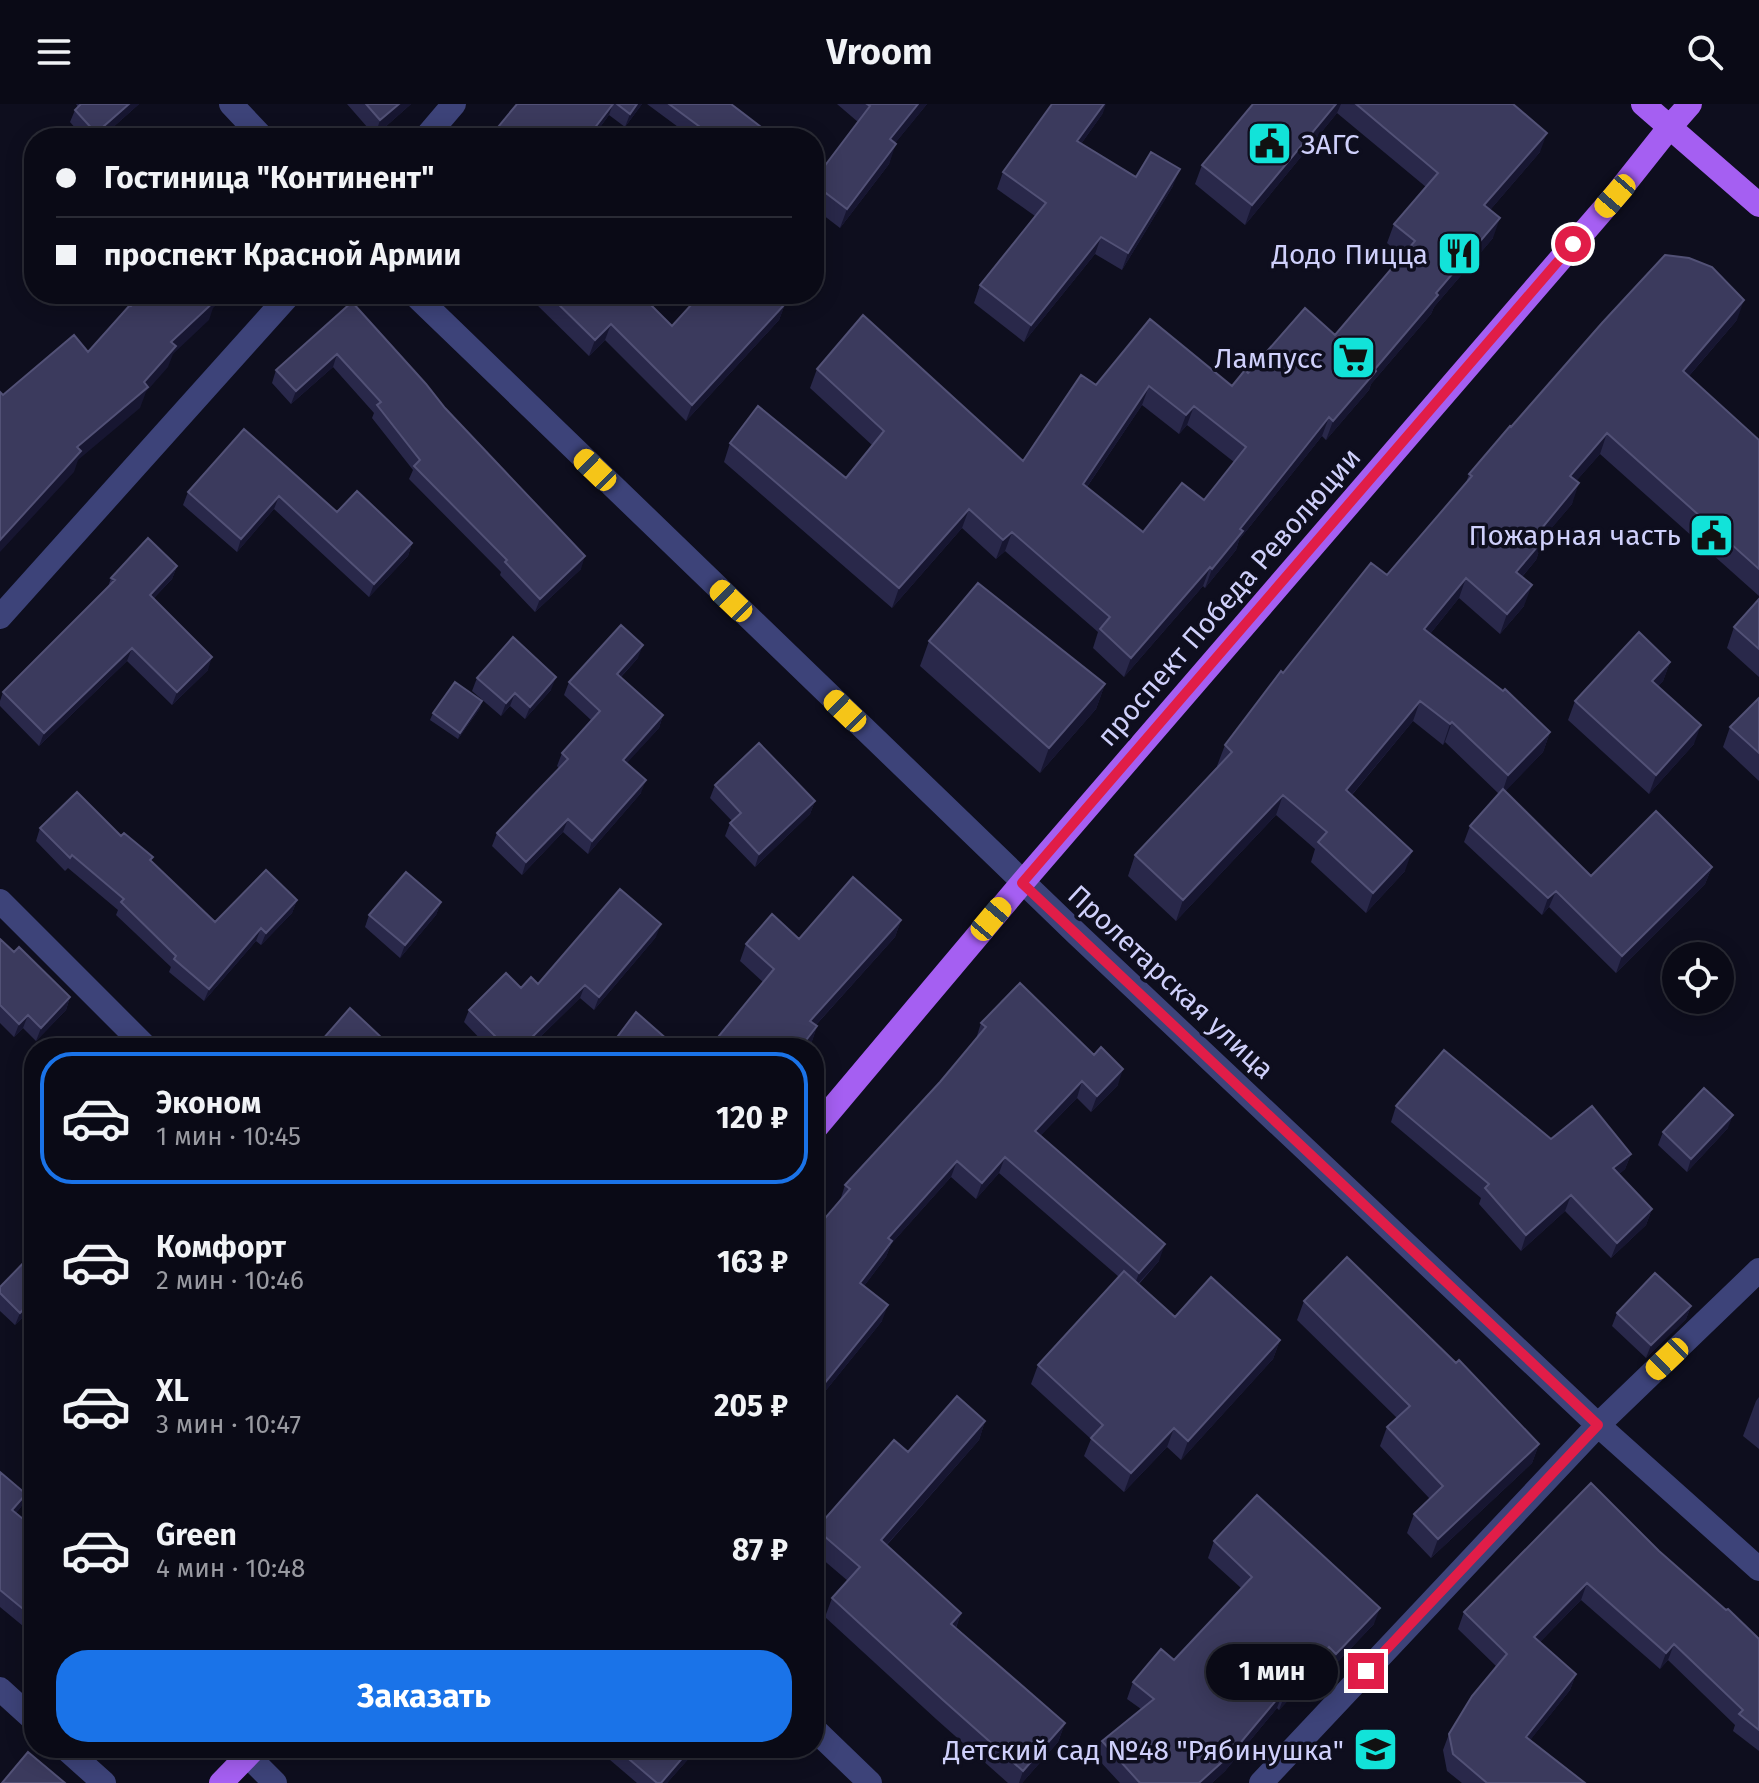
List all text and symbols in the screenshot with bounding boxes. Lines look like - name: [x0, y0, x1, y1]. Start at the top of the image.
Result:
- icon: menu: [32, 30, 76, 74]
- text: Vroom: [827, 30, 932, 74]
- icon: search: [1683, 30, 1727, 74]
- public building icon: ЗАГС: [1246, 120, 1294, 168]
- place label: ЗАГС: [1301, 128, 1360, 161]
- text: Гостиница "Континент": [104, 160, 434, 196]
- car: [1590, 170, 1640, 222]
- route start: [1555, 226, 1591, 262]
- restaurant icon: Додо Пицца: [1435, 230, 1483, 278]
- text: проспект Красной Армии: [104, 237, 461, 273]
- place label: Додо Пицца: [1271, 238, 1428, 271]
- supermarket icon: Лампусс: [1330, 334, 1378, 382]
- place label: Лампусс: [1214, 342, 1323, 375]
- street label: проспект Победа Революции: [1090, 441, 1368, 753]
- car: [569, 445, 621, 495]
- public building icon: Пожарная часть: [1688, 511, 1736, 559]
- place label: Пожарная часть: [1469, 519, 1681, 552]
- car: [705, 576, 757, 626]
- car: [819, 686, 871, 736]
- street label: Пролетарская улица: [1061, 878, 1281, 1086]
- car: [966, 893, 1016, 945]
- map controls: [1662, 942, 1734, 1014]
- button: locate: [1662, 942, 1734, 1014]
- icon: car: [60, 1082, 132, 1154]
- text: Эконом: [156, 1085, 261, 1121]
- text: 120 ₽: [716, 1100, 788, 1136]
- text: 1 мин · 10:45: [156, 1121, 301, 1152]
- icon: car: [60, 1226, 132, 1298]
- text: Комфорт: [156, 1229, 286, 1265]
- text: 163 ₽: [717, 1244, 788, 1280]
- text: 2 мин · 10:46: [156, 1265, 304, 1296]
- car: [1641, 1334, 1693, 1384]
- icon: car: [60, 1370, 132, 1442]
- text: XL: [156, 1373, 189, 1409]
- text: 205 ₽: [714, 1388, 788, 1424]
- text: 3 мин · 10:47: [156, 1409, 301, 1440]
- icon: car: [60, 1514, 132, 1586]
- text: Green: [156, 1517, 237, 1553]
- text: 87 ₽: [732, 1532, 788, 1568]
- text: 4 мин · 10:48: [156, 1553, 305, 1584]
- callout: 1 мин: [1206, 1643, 1338, 1699]
- button: Заказать: [56, 1650, 792, 1742]
- route end: [1348, 1653, 1384, 1689]
- text: 1 мин: [1239, 1656, 1305, 1687]
- school or university icon: Детский сад №48 "Рябинушка": [1351, 1726, 1399, 1774]
- place label: Детский сад №48 "Рябинушка": [942, 1734, 1344, 1767]

